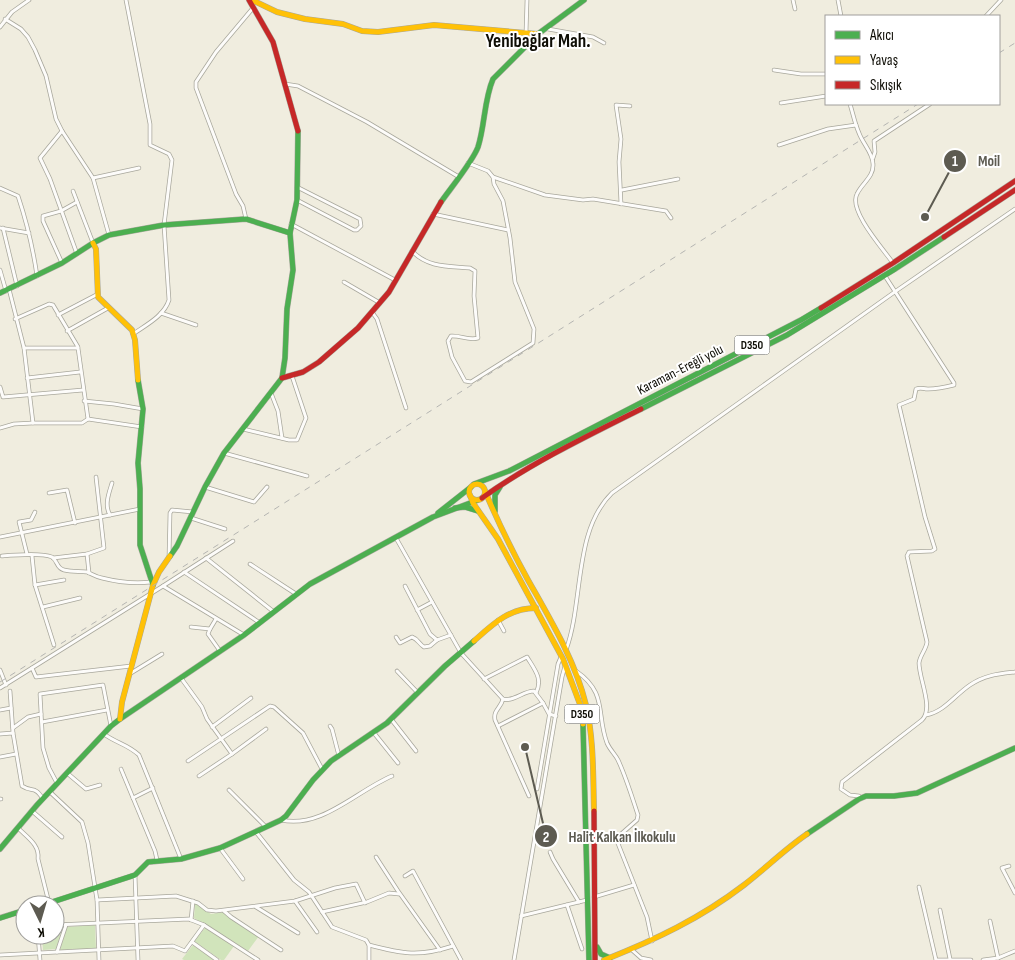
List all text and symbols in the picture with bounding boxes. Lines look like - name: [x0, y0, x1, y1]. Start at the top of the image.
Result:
- legend: [825, 15, 1000, 105]
- text: Akıcı: [869, 26, 894, 45]
- district label: Yenibağlar Mah.: [485, 30, 591, 53]
- text: Yavaş: [870, 51, 898, 70]
- text: Sıkışık: [870, 76, 902, 95]
- callout: Moil: [943, 146, 1010, 176]
- text: 1: [952, 152, 958, 171]
- text: Moil: [978, 152, 1000, 171]
- road number: D350: [734, 336, 770, 354]
- street label: Karaman-Ereğli yolu: [634, 340, 726, 398]
- road number: D350: [564, 704, 600, 724]
- callout: Halit Kalkan İlkokulu: [533, 821, 685, 851]
- text: 2: [543, 828, 549, 847]
- text: Halit Kalkan İlkokulu: [569, 828, 675, 847]
- north arrow: [15, 895, 65, 945]
- text: K: [37, 924, 45, 941]

